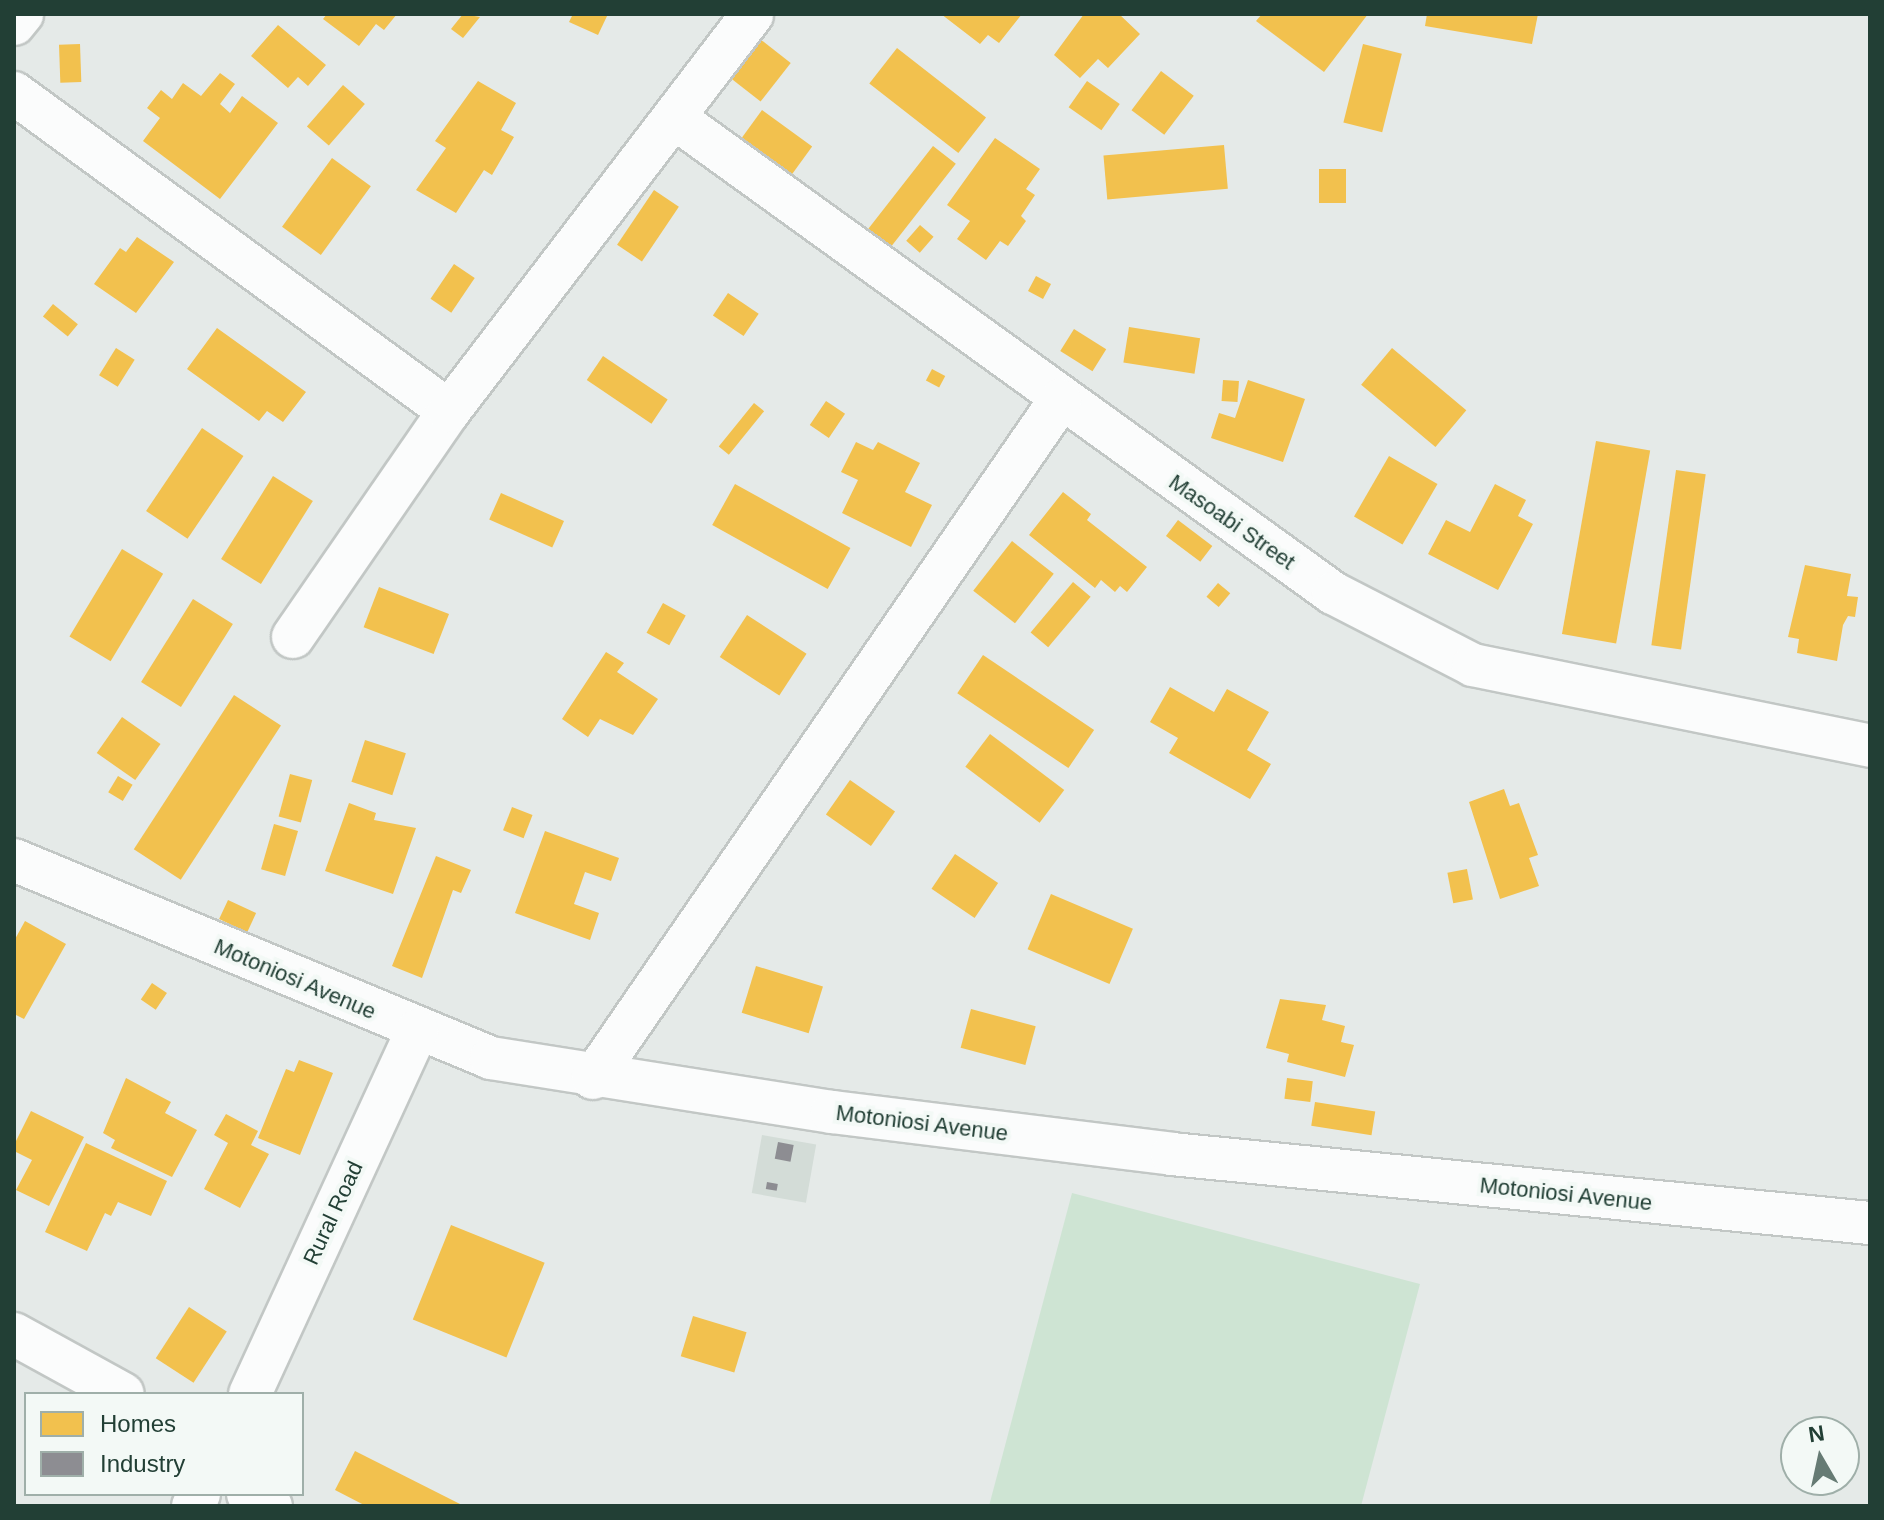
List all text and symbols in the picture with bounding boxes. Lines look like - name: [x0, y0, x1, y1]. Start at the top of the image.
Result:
- street label: Masoabi Street: [1164, 469, 1300, 575]
- street label: Motoniosi Avenue: [210, 933, 380, 1025]
- street label: Motoniosi Avenue: [834, 1099, 1010, 1147]
- street label: Rural Road: [298, 1157, 368, 1269]
- street label: Motoniosi Avenue: [1478, 1172, 1654, 1216]
- legend: [24, 1392, 304, 1496]
- text: Homes: [100, 1410, 176, 1437]
- north arrow: [1780, 1416, 1860, 1496]
- text: N: [1807, 1420, 1826, 1447]
- text: Industry: [100, 1450, 185, 1477]

